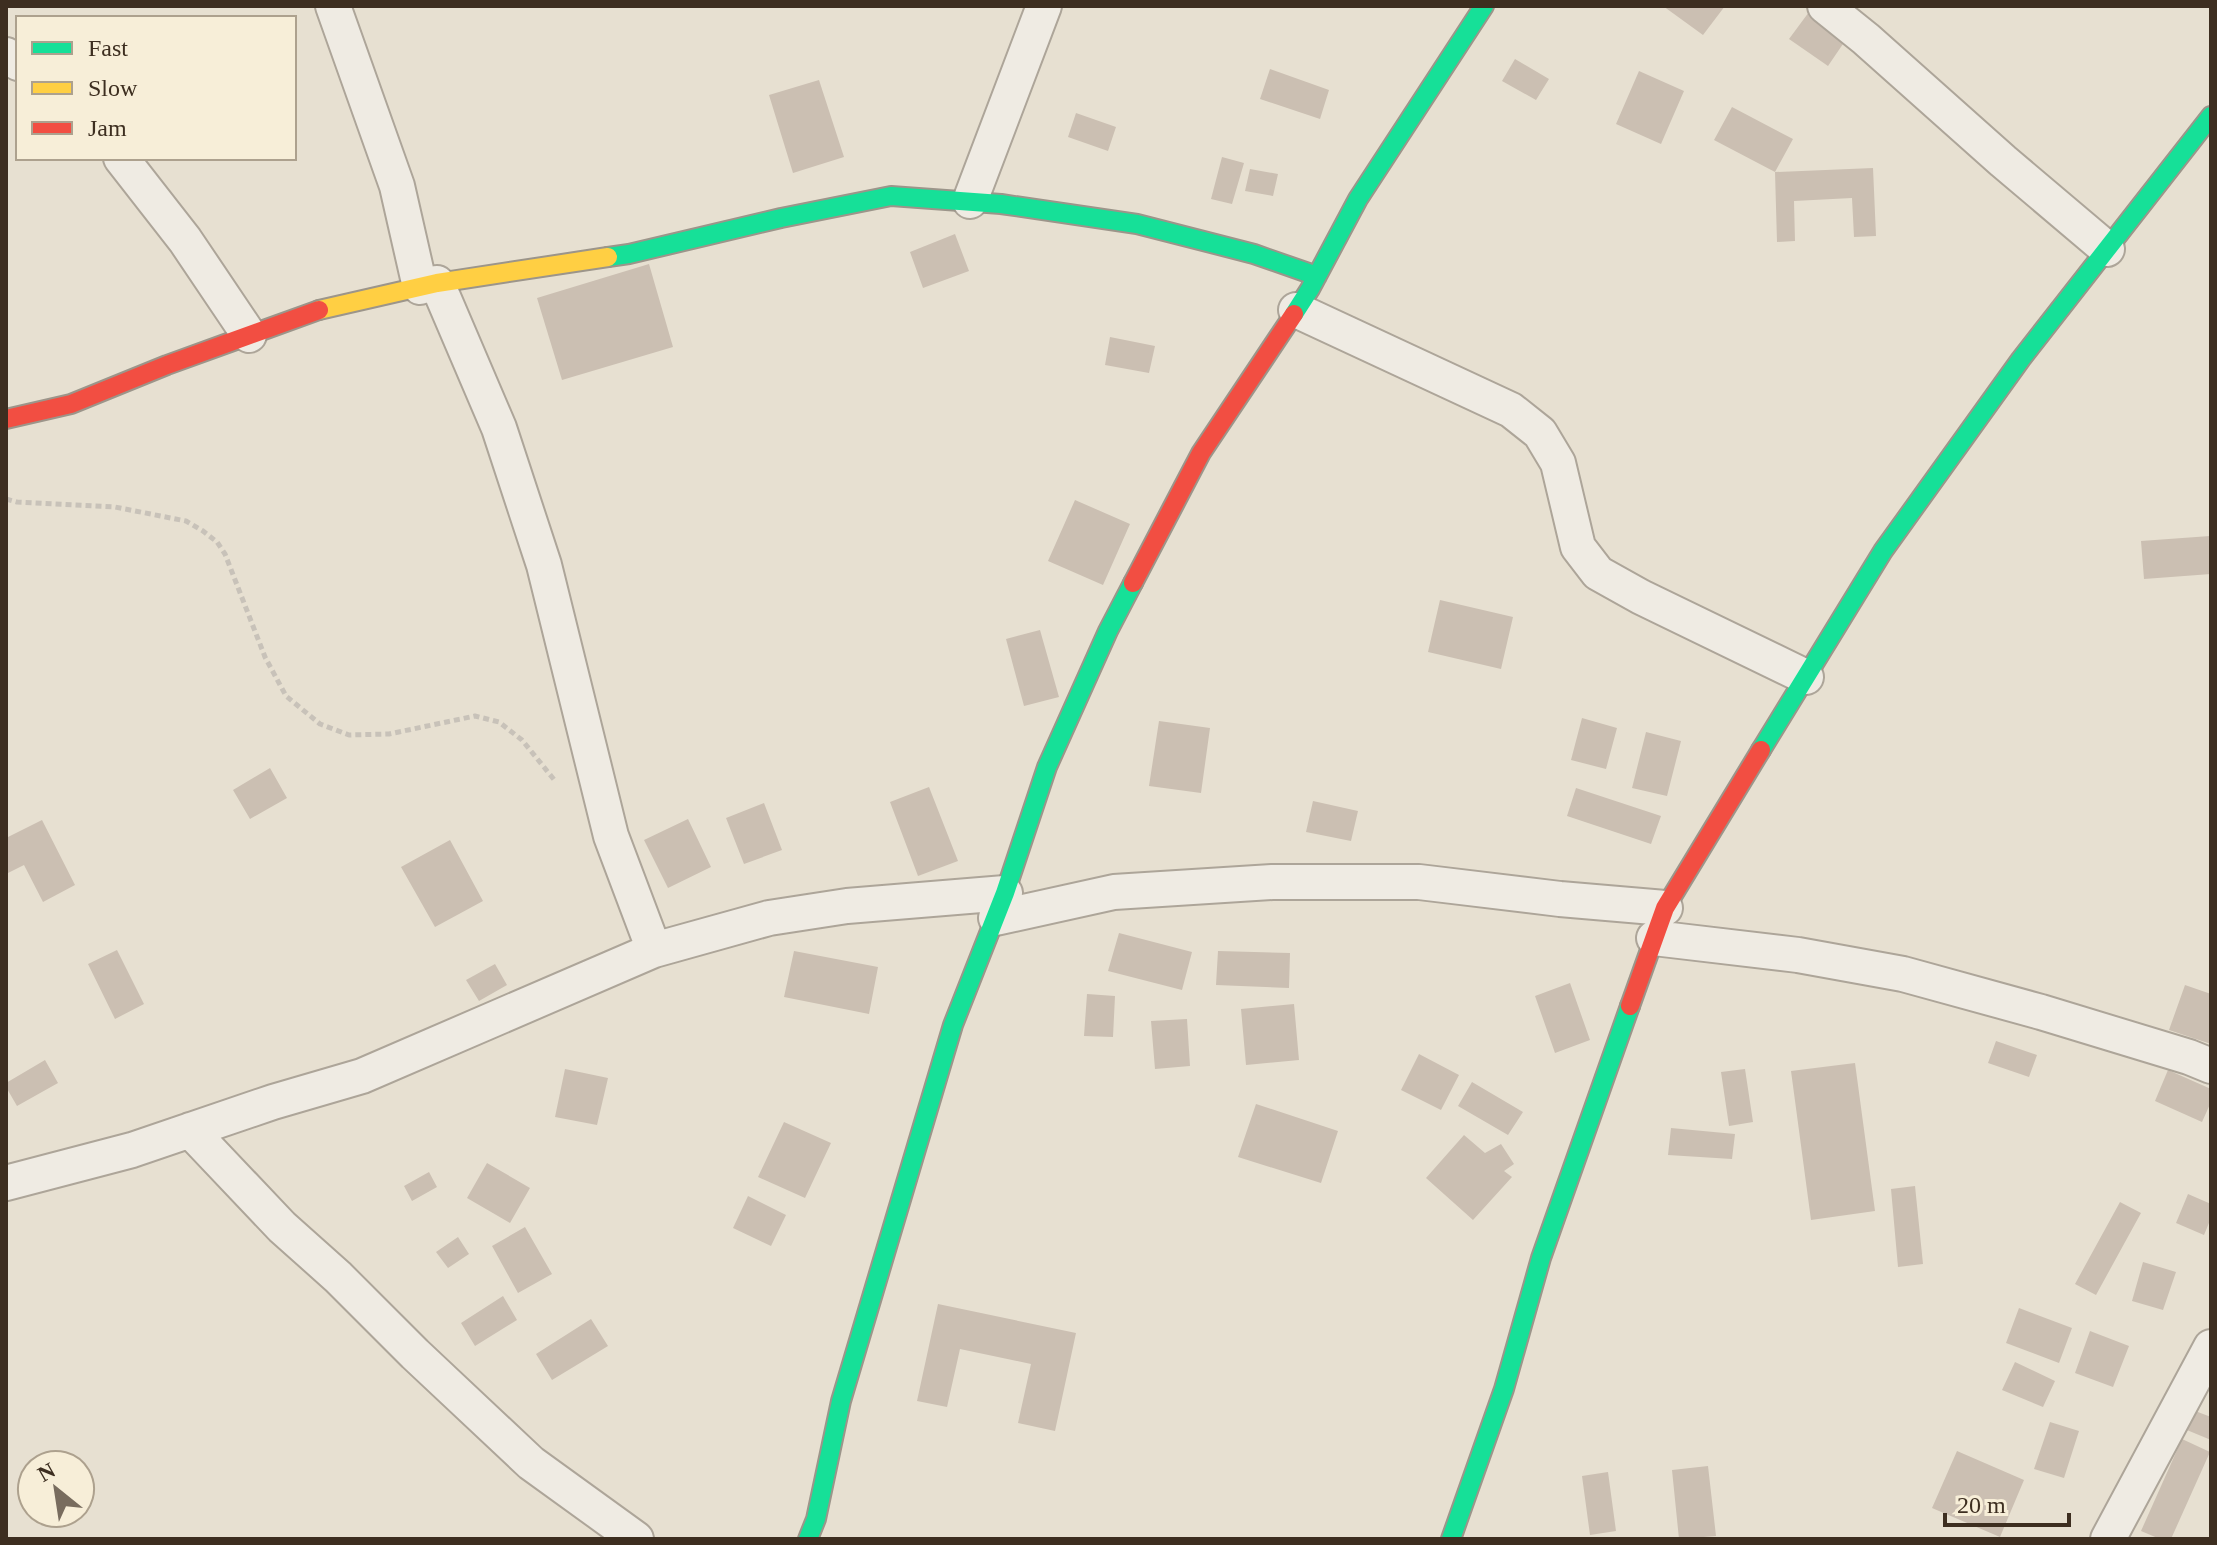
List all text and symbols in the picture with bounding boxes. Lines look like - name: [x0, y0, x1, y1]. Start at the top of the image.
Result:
- legend: [16, 16, 296, 160]
- text: Fast: [88, 35, 128, 61]
- text: Slow: [88, 75, 138, 101]
- text: Jam: [88, 115, 127, 141]
- north arrow: [16, 1449, 96, 1529]
- text: N: [33, 1457, 59, 1487]
- scale bar: [1945, 1477, 2069, 1527]
- text: 20 m: [1957, 1492, 2006, 1518]

